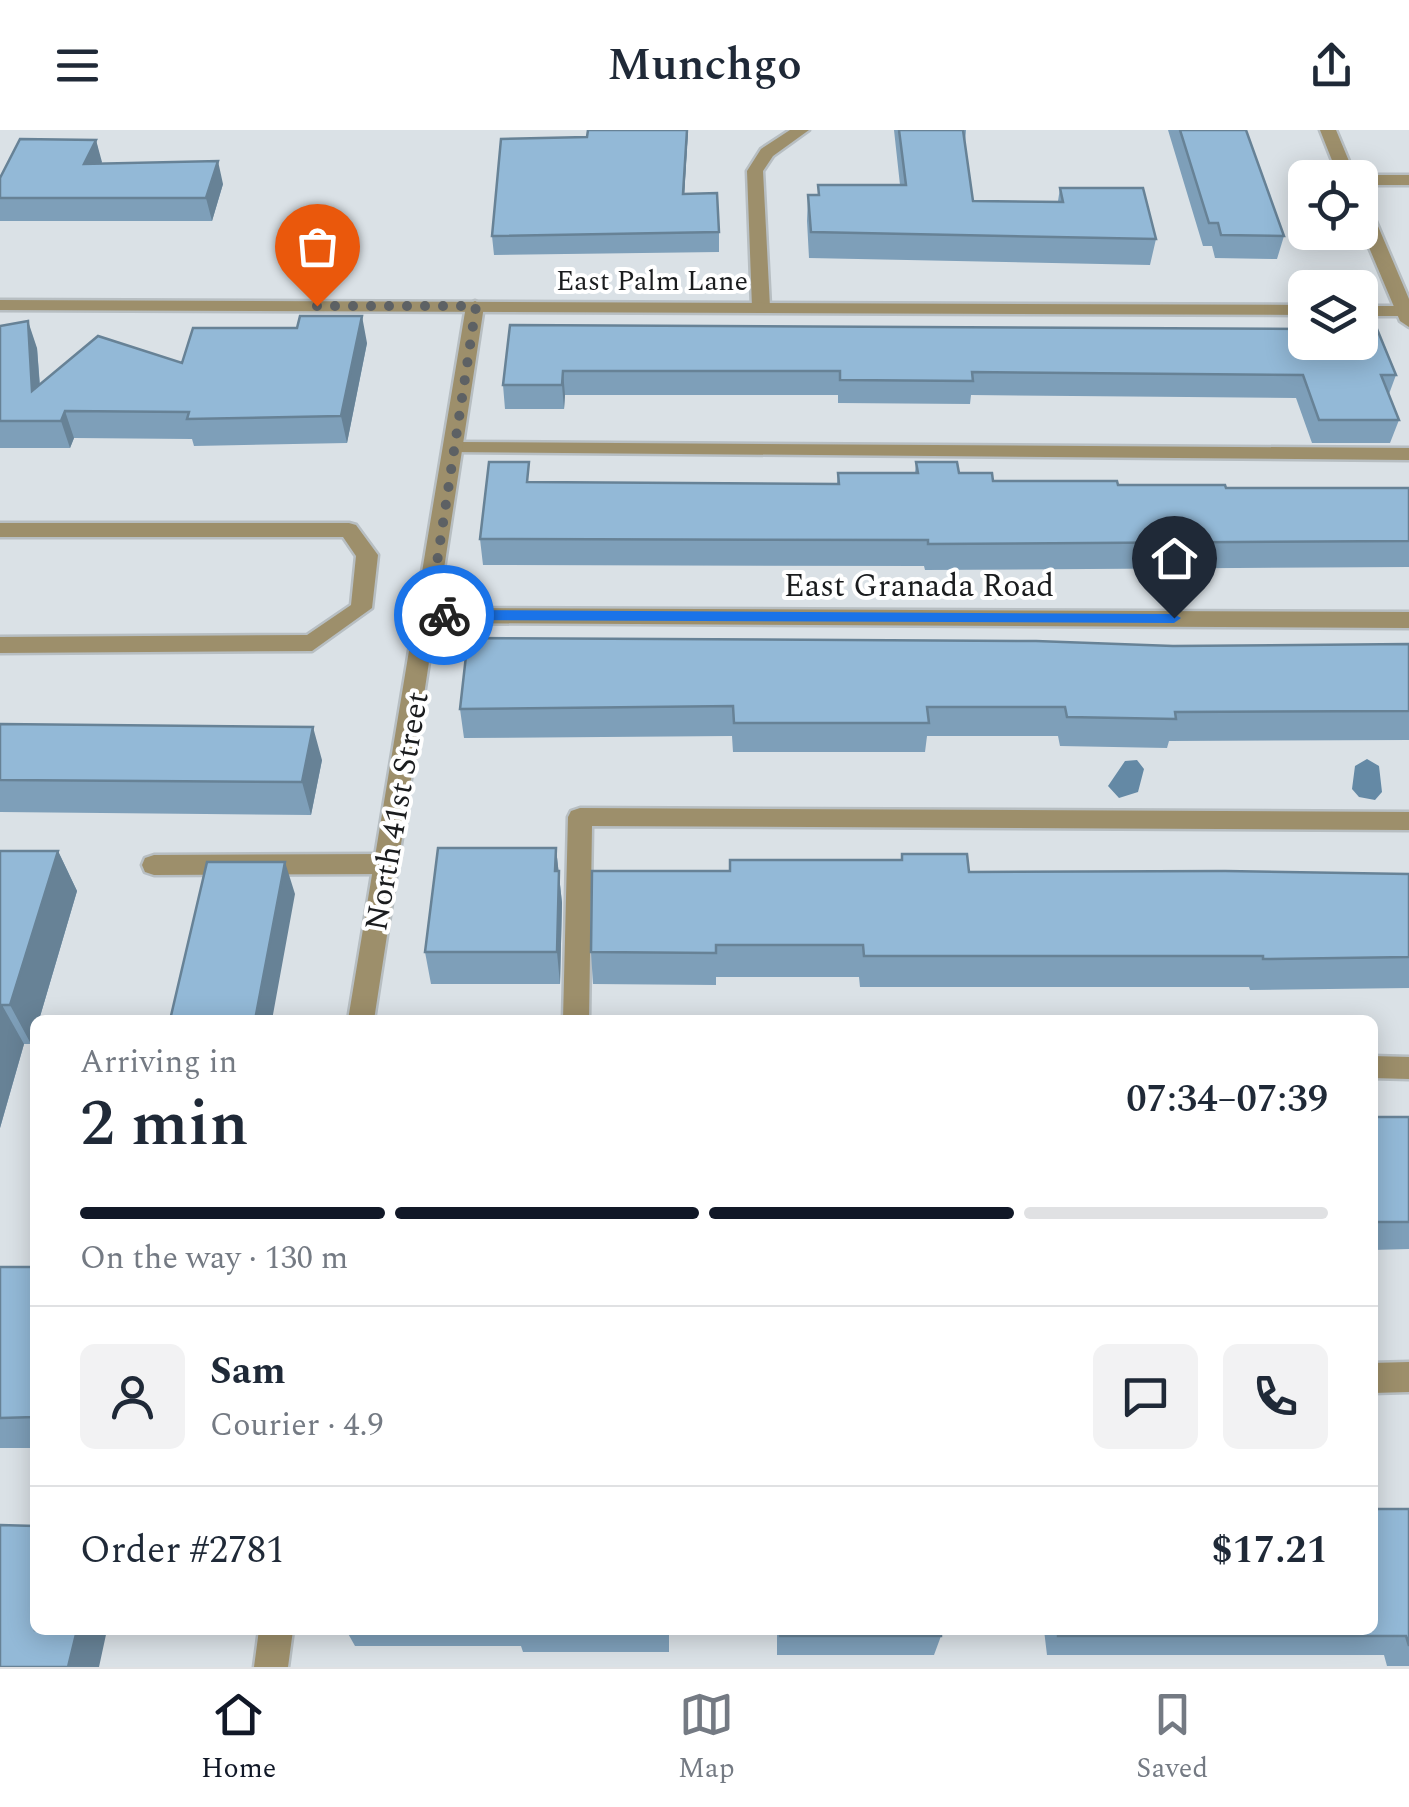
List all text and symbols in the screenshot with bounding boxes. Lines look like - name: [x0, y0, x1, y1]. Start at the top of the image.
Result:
- text: Munchgo: [607, 31, 802, 100]
- icon: menu: [50, 38, 105, 93]
- icon: share: [1304, 38, 1359, 93]
- map controls: [1288, 160, 1378, 360]
- button: locate: [1288, 160, 1378, 250]
- pin: [275, 204, 360, 307]
- icon: bag: [290, 219, 345, 274]
- street label: East Palm Lane: [556, 260, 748, 303]
- button: layers: [1288, 270, 1378, 360]
- pin: [1132, 516, 1217, 619]
- icon: home: [1147, 531, 1202, 586]
- street label: East Granada Road: [784, 562, 1054, 611]
- courier: [394, 565, 494, 665]
- icon: bike: [417, 588, 472, 643]
- street label: North 41st Street: [352, 688, 443, 935]
- text: Arriving in: [80, 1038, 237, 1087]
- text: 07:34–07:39: [1126, 1071, 1328, 1129]
- text: 2 min: [80, 1075, 249, 1174]
- text: On the way · 130 m: [80, 1234, 348, 1283]
- text: Sam: [210, 1343, 286, 1401]
- button: person: [80, 1344, 185, 1449]
- button: chat: [1093, 1344, 1198, 1449]
- button: phone: [1223, 1344, 1328, 1449]
- text: Courier · 4.9: [210, 1401, 383, 1450]
- text: Order #2781: [80, 1522, 285, 1580]
- text: $17.21: [1211, 1522, 1328, 1580]
- tab: Home: [201, 1687, 276, 1790]
- tab: Map: [678, 1687, 735, 1790]
- tab: Saved: [1136, 1687, 1208, 1790]

